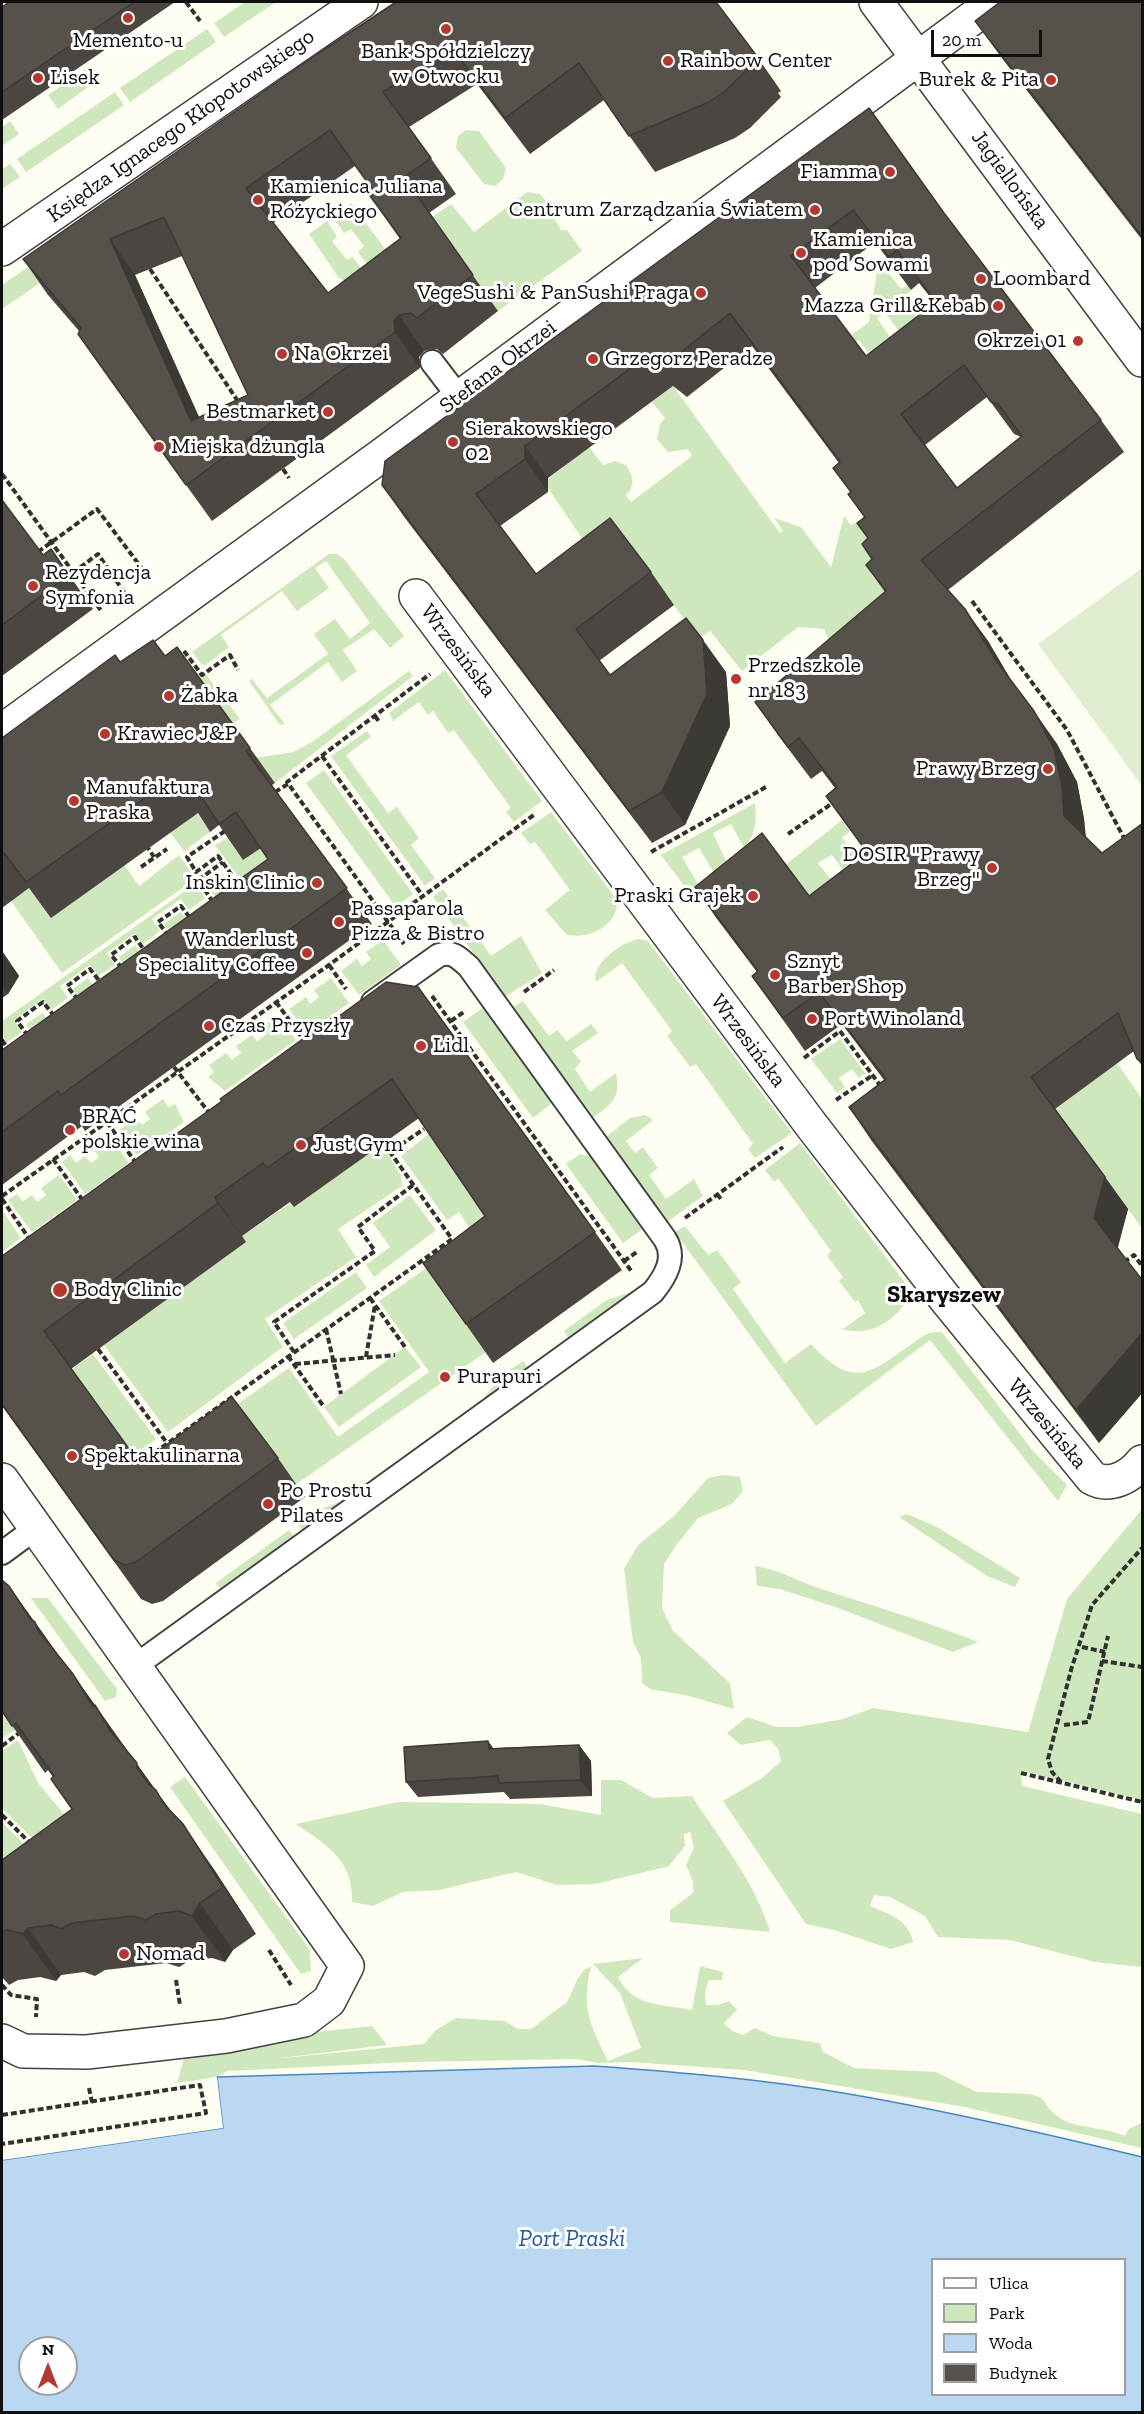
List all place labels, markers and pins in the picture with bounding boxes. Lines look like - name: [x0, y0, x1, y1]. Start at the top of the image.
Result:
- marker: Memento-u: [121, 11, 135, 25]
- marker: Bank Spółdzielczy w Otwocku: [439, 22, 453, 36]
- place label: Memento-u: [73, 28, 183, 54]
- place label: Bank Spółdzielczy w Otwocku: [361, 39, 531, 90]
- place label: Rainbow Center: [680, 48, 833, 74]
- marker: Rainbow Center: [661, 54, 675, 68]
- place label: Lisek: [50, 65, 100, 91]
- place label: Burek & Pita: [919, 67, 1039, 93]
- marker: Lisek: [31, 71, 45, 85]
- marker: Burek & Pita: [1044, 73, 1058, 87]
- place label: Fiamma: [800, 159, 878, 185]
- marker: Fiamma: [883, 165, 897, 179]
- place label: Kamienica Juliana Różyckiego: [270, 174, 443, 226]
- marker: Kamienica Juliana Różyckiego: [251, 193, 265, 207]
- place label: Centrum Zarządzania Światem: [509, 197, 803, 223]
- marker: Centrum Zarządzania Światem: [808, 203, 822, 217]
- place label: Kamienica pod Sowami: [813, 227, 929, 278]
- marker: Kamienica pod Sowami: [794, 246, 808, 260]
- place label: Loombard: [993, 266, 1090, 292]
- marker: Loombard: [974, 272, 988, 286]
- place label: VegeSushi & PanSushi Praga: [417, 280, 689, 306]
- marker: VegeSushi & PanSushi Praga: [694, 286, 708, 300]
- place label: Mazza Grill&Kebab: [804, 293, 986, 319]
- marker: Mazza Grill&Kebab: [991, 299, 1005, 313]
- place label: Okrzei 01: [977, 328, 1066, 354]
- marker: Okrzei 01: [1071, 334, 1085, 348]
- place label: Na Okrzei: [294, 341, 388, 367]
- place label: Grzegorz Peradze: [605, 346, 773, 372]
- marker: Na Okrzei: [275, 347, 289, 361]
- marker: Grzegorz Peradze: [586, 352, 600, 366]
- place label: Bestmarket: [206, 399, 316, 425]
- marker: Bestmarket: [321, 405, 335, 419]
- place label: Sierakowskiego 02: [465, 416, 613, 468]
- place label: Miejska dżungla: [171, 434, 325, 460]
- marker: Sierakowskiego 02: [446, 435, 460, 449]
- marker: Miejska dżungla: [152, 440, 166, 454]
- place label: Rezydencja Symfonia: [45, 560, 151, 612]
- marker: Rezydencja Symfonia: [26, 579, 40, 593]
- place label: Przedszkole nr 183: [748, 653, 861, 704]
- marker: Przedszkole nr 183: [729, 672, 743, 686]
- place label: Żabka: [181, 683, 238, 709]
- marker: Żabka: [162, 689, 176, 703]
- place label: Krawiec J&P: [117, 721, 237, 747]
- marker: Krawiec J&P: [98, 727, 112, 741]
- place label: Prawy Brzeg: [916, 756, 1036, 782]
- marker: Prawy Brzeg: [1041, 762, 1055, 776]
- place label: Manufaktura Praska: [86, 775, 210, 826]
- marker: Manufaktura Praska: [67, 794, 81, 808]
- place label: DOSIR "Prawy Brzeg": [843, 842, 980, 894]
- marker: DOSIR "Prawy Brzeg": [985, 861, 999, 875]
- place label: Inskin Clinic: [185, 870, 305, 896]
- marker: Inskin Clinic: [310, 876, 324, 890]
- place label: Praski Grajek: [614, 883, 741, 909]
- marker: Praski Grajek: [746, 889, 760, 903]
- place label: Passaparola Pizza & Bistro: [351, 896, 485, 948]
- marker: Passaparola Pizza & Bistro: [332, 915, 346, 929]
- place label: Wanderlust Speciality Coffee: [138, 927, 295, 978]
- marker: Wanderlust Speciality Coffee: [300, 946, 314, 960]
- place label: Sznyt Barber Shop: [787, 949, 904, 1000]
- marker: Sznyt Barber Shop: [768, 968, 782, 982]
- place label: Port Winoland: [824, 1006, 961, 1032]
- marker: Port Winoland: [805, 1012, 819, 1026]
- place label: Czas Przyszły: [221, 1013, 351, 1039]
- marker: Czas Przyszły: [202, 1019, 216, 1033]
- place label: Lidl: [433, 1033, 469, 1059]
- marker: Lidl: [414, 1039, 428, 1053]
- place label: BRAĆ polskie wina: [82, 1104, 200, 1156]
- marker: BRAĆ polskie wina: [63, 1123, 77, 1137]
- place label: Just Gym: [313, 1132, 403, 1158]
- marker: Just Gym: [294, 1138, 308, 1152]
- place label: Body Clinic: [74, 1277, 182, 1303]
- marker: Body Clinic: [51, 1281, 69, 1299]
- place label: Purapuri: [457, 1364, 542, 1390]
- marker: Purapuri: [438, 1370, 452, 1384]
- place label: Spektakulinarna: [84, 1443, 240, 1469]
- marker: Spektakulinarna: [65, 1449, 79, 1463]
- place label: Po Prostu Pilates: [280, 1478, 372, 1530]
- marker: Po Prostu Pilates: [261, 1497, 275, 1511]
- place label: Nomad: [136, 1941, 205, 1967]
- marker: Nomad: [117, 1947, 131, 1961]

